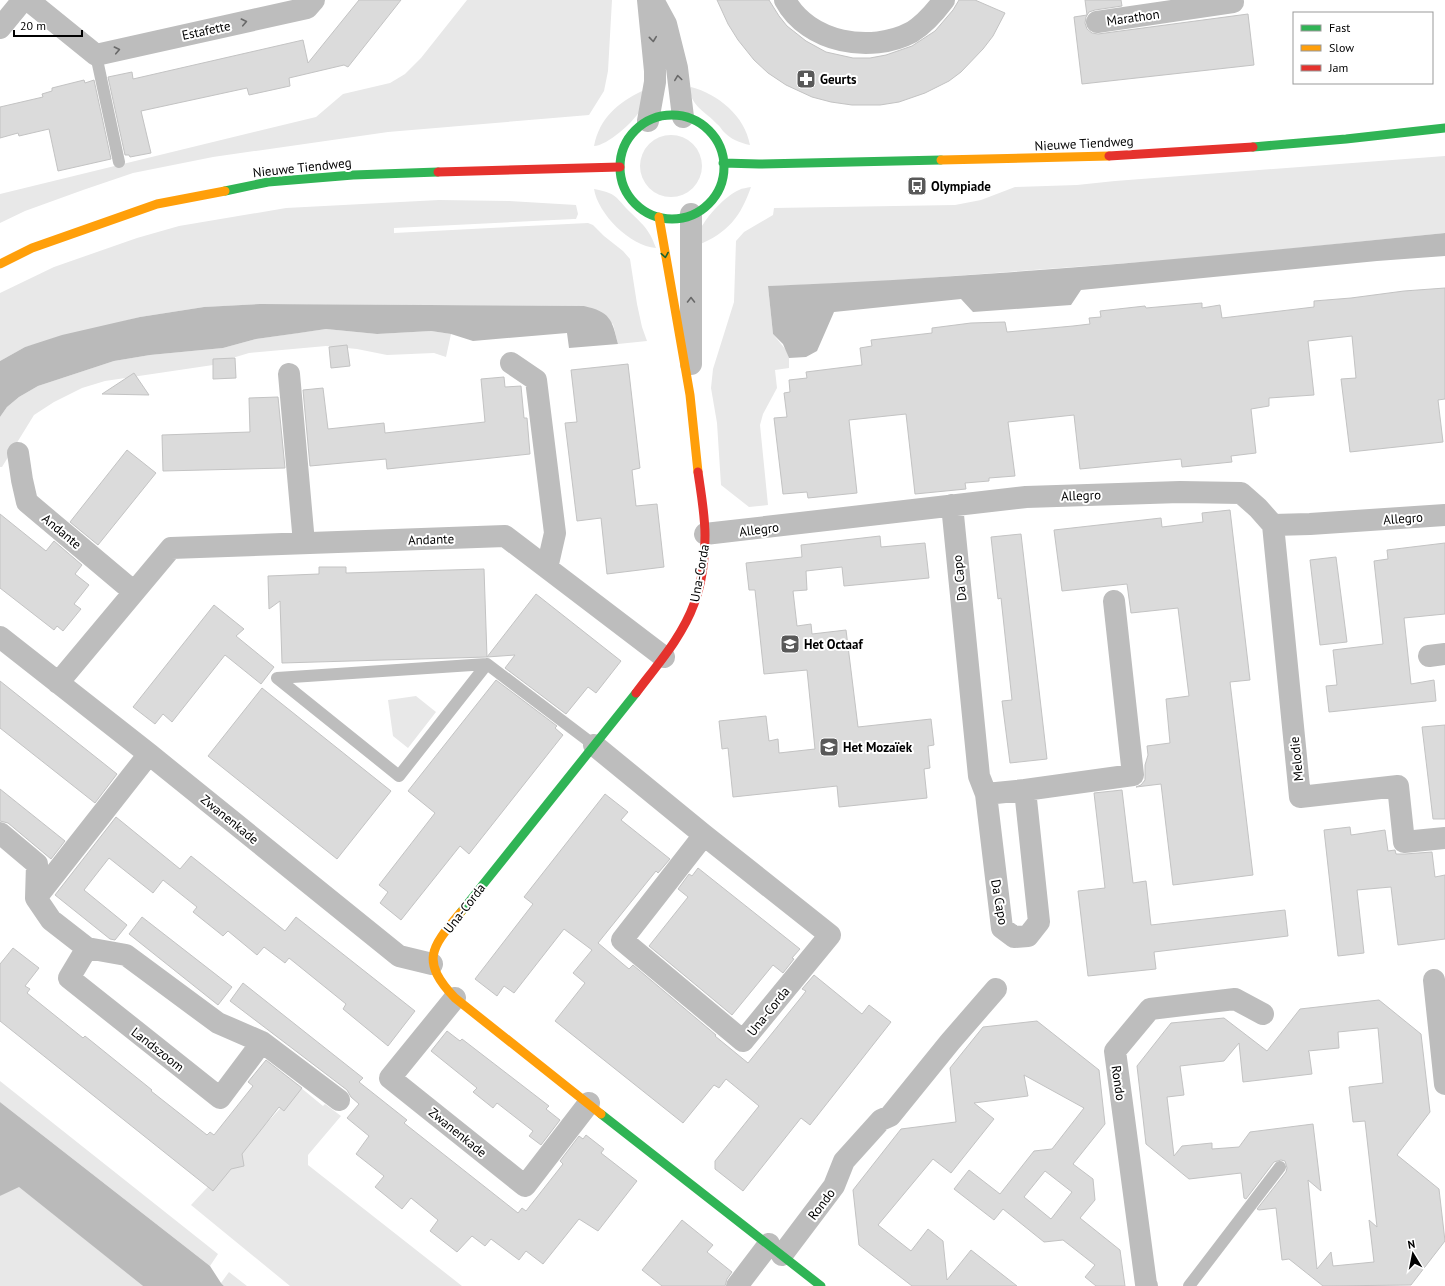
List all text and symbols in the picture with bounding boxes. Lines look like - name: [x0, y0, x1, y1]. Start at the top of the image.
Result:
- street label: Marathon: [1106, 5, 1161, 30]
- scale bar: [14, 12, 82, 38]
- legend: [1293, 12, 1433, 84]
- street label: Estafette: [180, 17, 232, 44]
- text: 20 m: [20, 18, 46, 33]
- one-way arrow: [241, 19, 247, 27]
- text: Fast: [1329, 20, 1350, 35]
- one-way arrow: [648, 36, 657, 42]
- text: Slow: [1329, 40, 1354, 55]
- one-way arrow: [114, 47, 120, 55]
- text: Jam: [1328, 60, 1348, 75]
- pharmacy icon: Geurts: [795, 68, 817, 90]
- place label: Geurts: [820, 71, 857, 88]
- one-way arrow: [674, 75, 683, 81]
- street label: Nieuwe Tiendweg: [1034, 132, 1134, 155]
- street label: Nieuwe Tiendweg: [252, 154, 352, 181]
- bus stop icon: Olympiade: [906, 175, 928, 197]
- place label: Olympiade: [931, 178, 991, 195]
- one-way arrow: [660, 252, 669, 258]
- one-way arrow: [687, 297, 695, 303]
- street label: Allegro: [1061, 486, 1101, 505]
- street label: Allegro: [1382, 509, 1424, 528]
- street label: Andante: [39, 510, 85, 553]
- street label: Allegro: [738, 519, 780, 540]
- street label: Andante: [408, 530, 454, 549]
- street label: Una-Corda: [686, 543, 713, 603]
- street label: Da Capo: [949, 554, 970, 602]
- school or university icon: Het Octaaf: [779, 633, 801, 655]
- place label: Het Octaaf: [804, 636, 863, 653]
- school or university icon: Het Mozaïek: [818, 736, 840, 758]
- street label: Melodie: [1286, 736, 1307, 782]
- place label: Het Mozaïek: [843, 739, 913, 756]
- street label: Zwanenkade: [197, 791, 262, 848]
- street label: Da Capo: [987, 878, 1012, 926]
- street label: Una-Corda: [440, 880, 489, 937]
- street label: Una-Corda: [743, 983, 793, 1039]
- street label: Landszoom: [128, 1023, 188, 1075]
- street label: Rondo: [1108, 1064, 1129, 1102]
- street label: Zwanenkade: [425, 1104, 490, 1161]
- street label: Rondo: [804, 1185, 839, 1223]
- north arrow: [1393, 1234, 1433, 1274]
- text: N: [1406, 1237, 1416, 1252]

